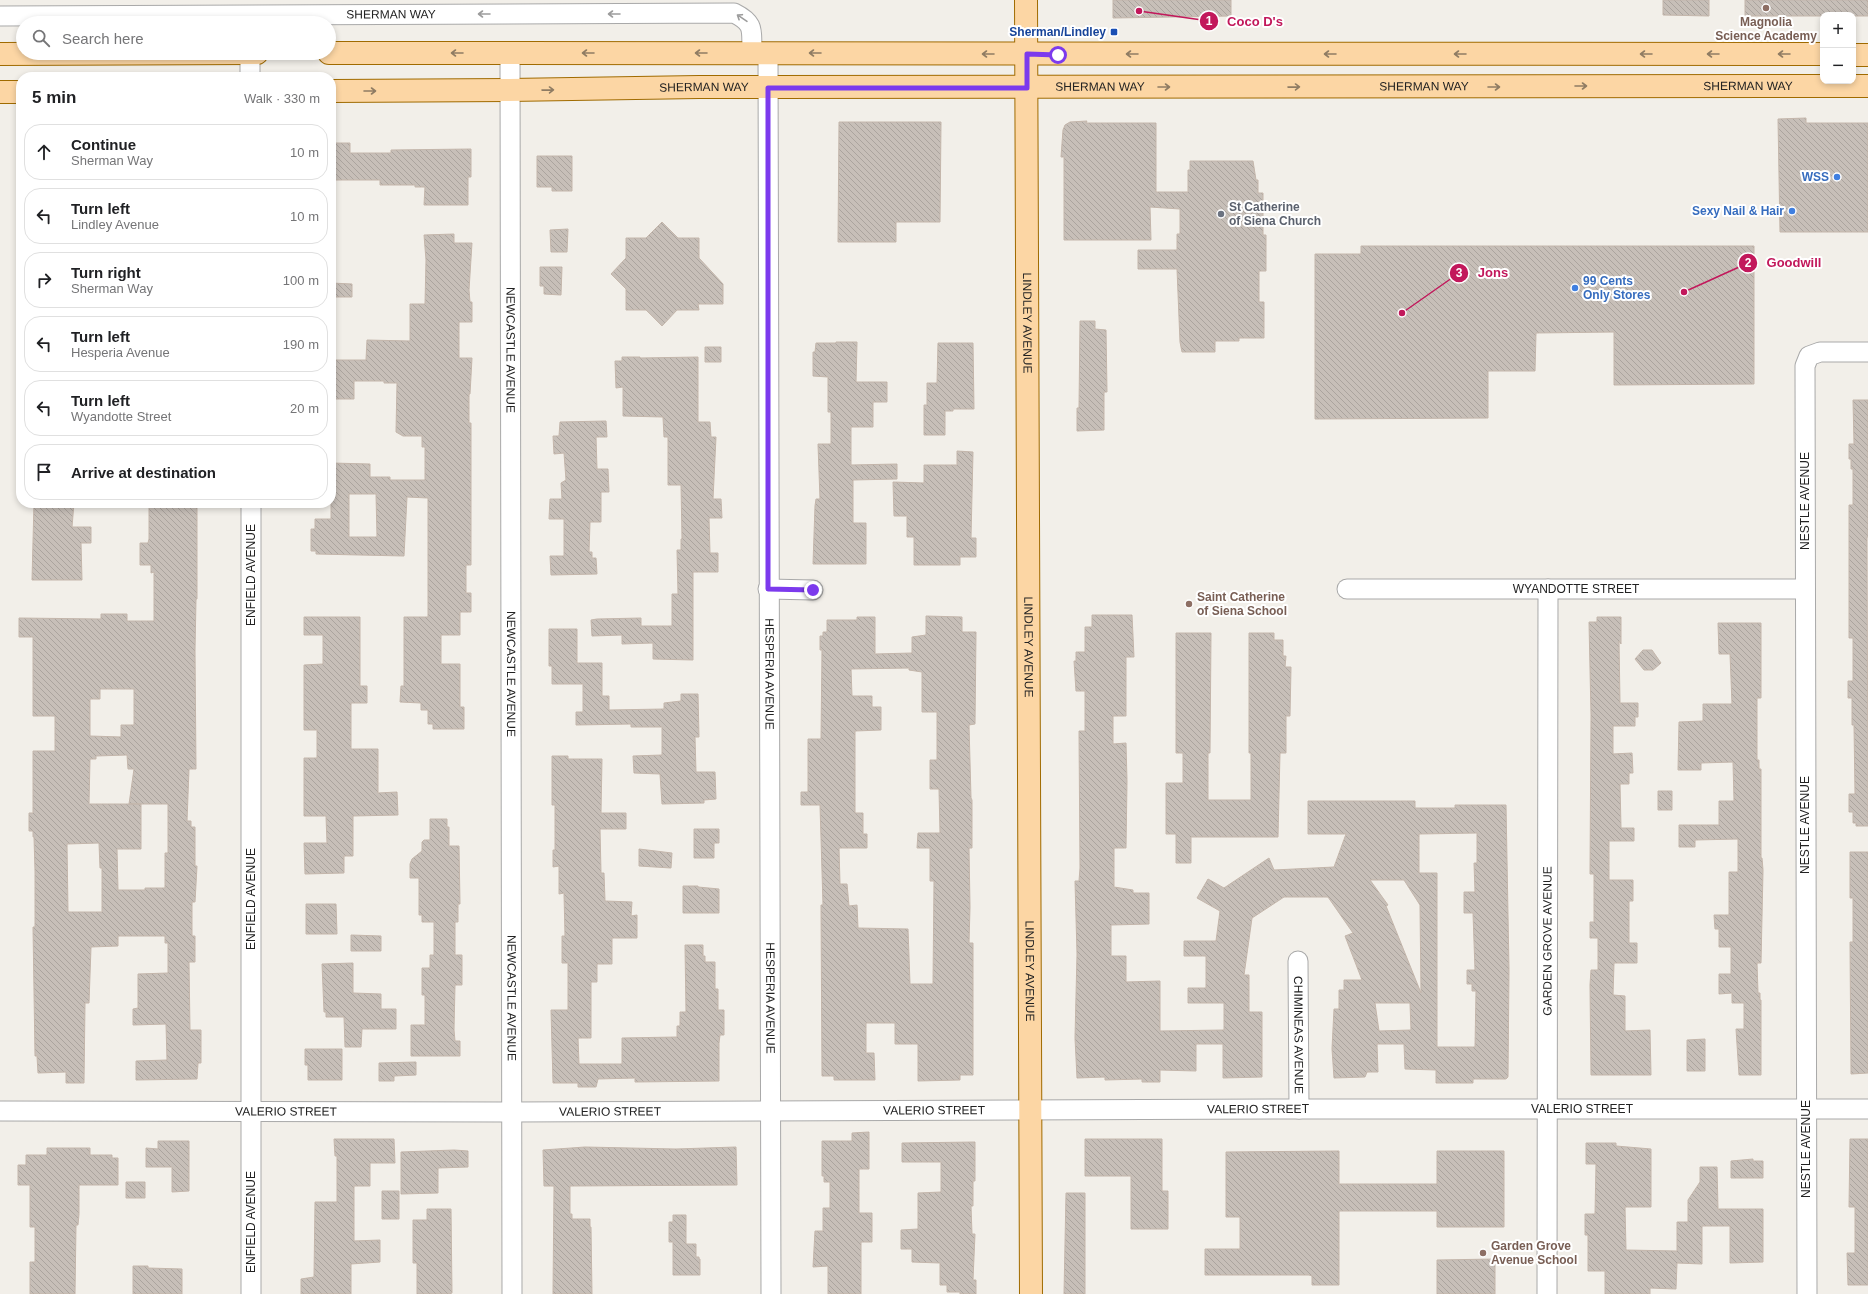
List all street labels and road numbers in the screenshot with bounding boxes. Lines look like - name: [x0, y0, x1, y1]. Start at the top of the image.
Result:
- street label: SHERMAN WAY: [346, 7, 436, 22]
- street label: SHERMAN WAY: [1379, 79, 1469, 93]
- street label: SHERMAN WAY: [1703, 79, 1793, 93]
- street label: SHERMAN WAY: [659, 80, 749, 95]
- street label: SHERMAN WAY: [1055, 80, 1145, 94]
- street label: LINDLEY AVENUE: [1020, 272, 1034, 374]
- street label: NEWCASTLE AVENUE: [503, 287, 518, 413]
- street label: NESTLE AVENUE: [1798, 452, 1812, 550]
- street label: ENFIELD AVENUE: [244, 524, 258, 626]
- street label: WYANDOTTE STREET: [1513, 582, 1640, 596]
- street label: LINDLEY AVENUE: [1021, 596, 1036, 698]
- street label: NEWCASTLE AVENUE: [504, 611, 518, 737]
- street label: HESPERIA AVENUE: [762, 618, 777, 730]
- street label: NESTLE AVENUE: [1798, 776, 1812, 874]
- street label: ENFIELD AVENUE: [244, 848, 258, 950]
- street label: GARDEN GROVE AVENUE: [1540, 866, 1555, 1016]
- street label: LINDLEY AVENUE: [1023, 920, 1037, 1022]
- street label: NEWCASTLE AVENUE: [504, 935, 519, 1061]
- street label: HESPERIA AVENUE: [763, 942, 777, 1054]
- street label: CHIMINEAS AVENUE: [1291, 976, 1306, 1094]
- street label: NESTLE AVENUE: [1799, 1100, 1813, 1198]
- street label: VALERIO STREET: [1207, 1102, 1310, 1116]
- street label: VALERIO STREET: [1531, 1102, 1634, 1116]
- street label: VALERIO STREET: [883, 1103, 986, 1118]
- street label: VALERIO STREET: [235, 1104, 338, 1119]
- street label: VALERIO STREET: [559, 1104, 662, 1119]
- street label: ENFIELD AVENUE: [244, 1171, 258, 1273]

